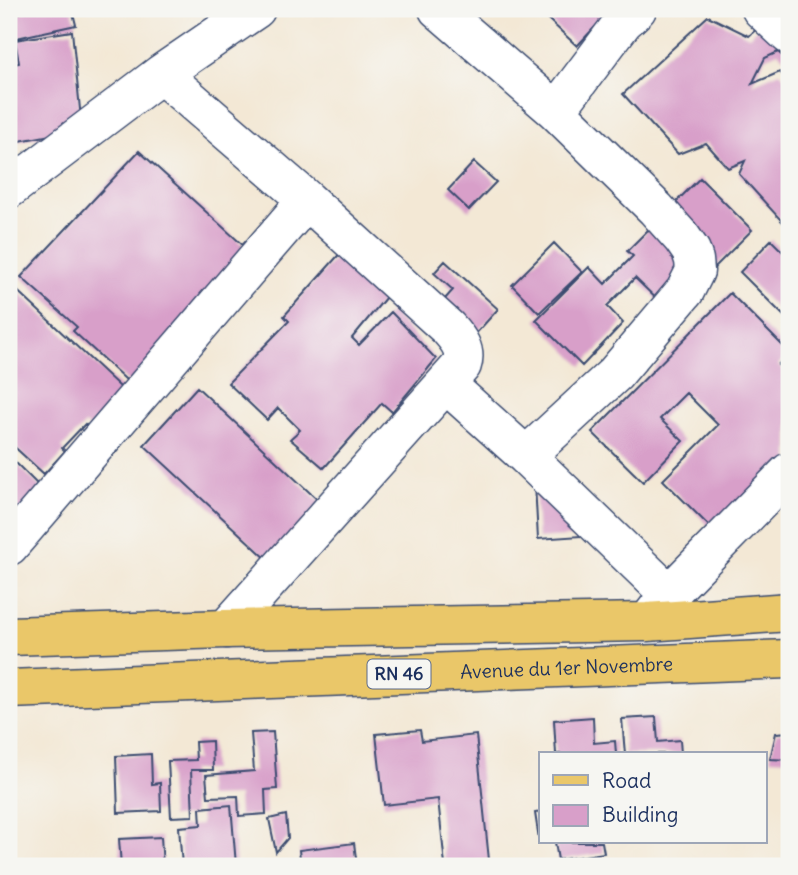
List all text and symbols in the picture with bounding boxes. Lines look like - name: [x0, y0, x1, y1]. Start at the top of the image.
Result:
- street label: Avenue du 1er Novembre: [460, 651, 673, 684]
- road number: RN 46: [368, 660, 430, 688]
- legend: [539, 752, 766, 844]
- text: Road: [602, 767, 651, 794]
- text: Building: [602, 801, 678, 828]

